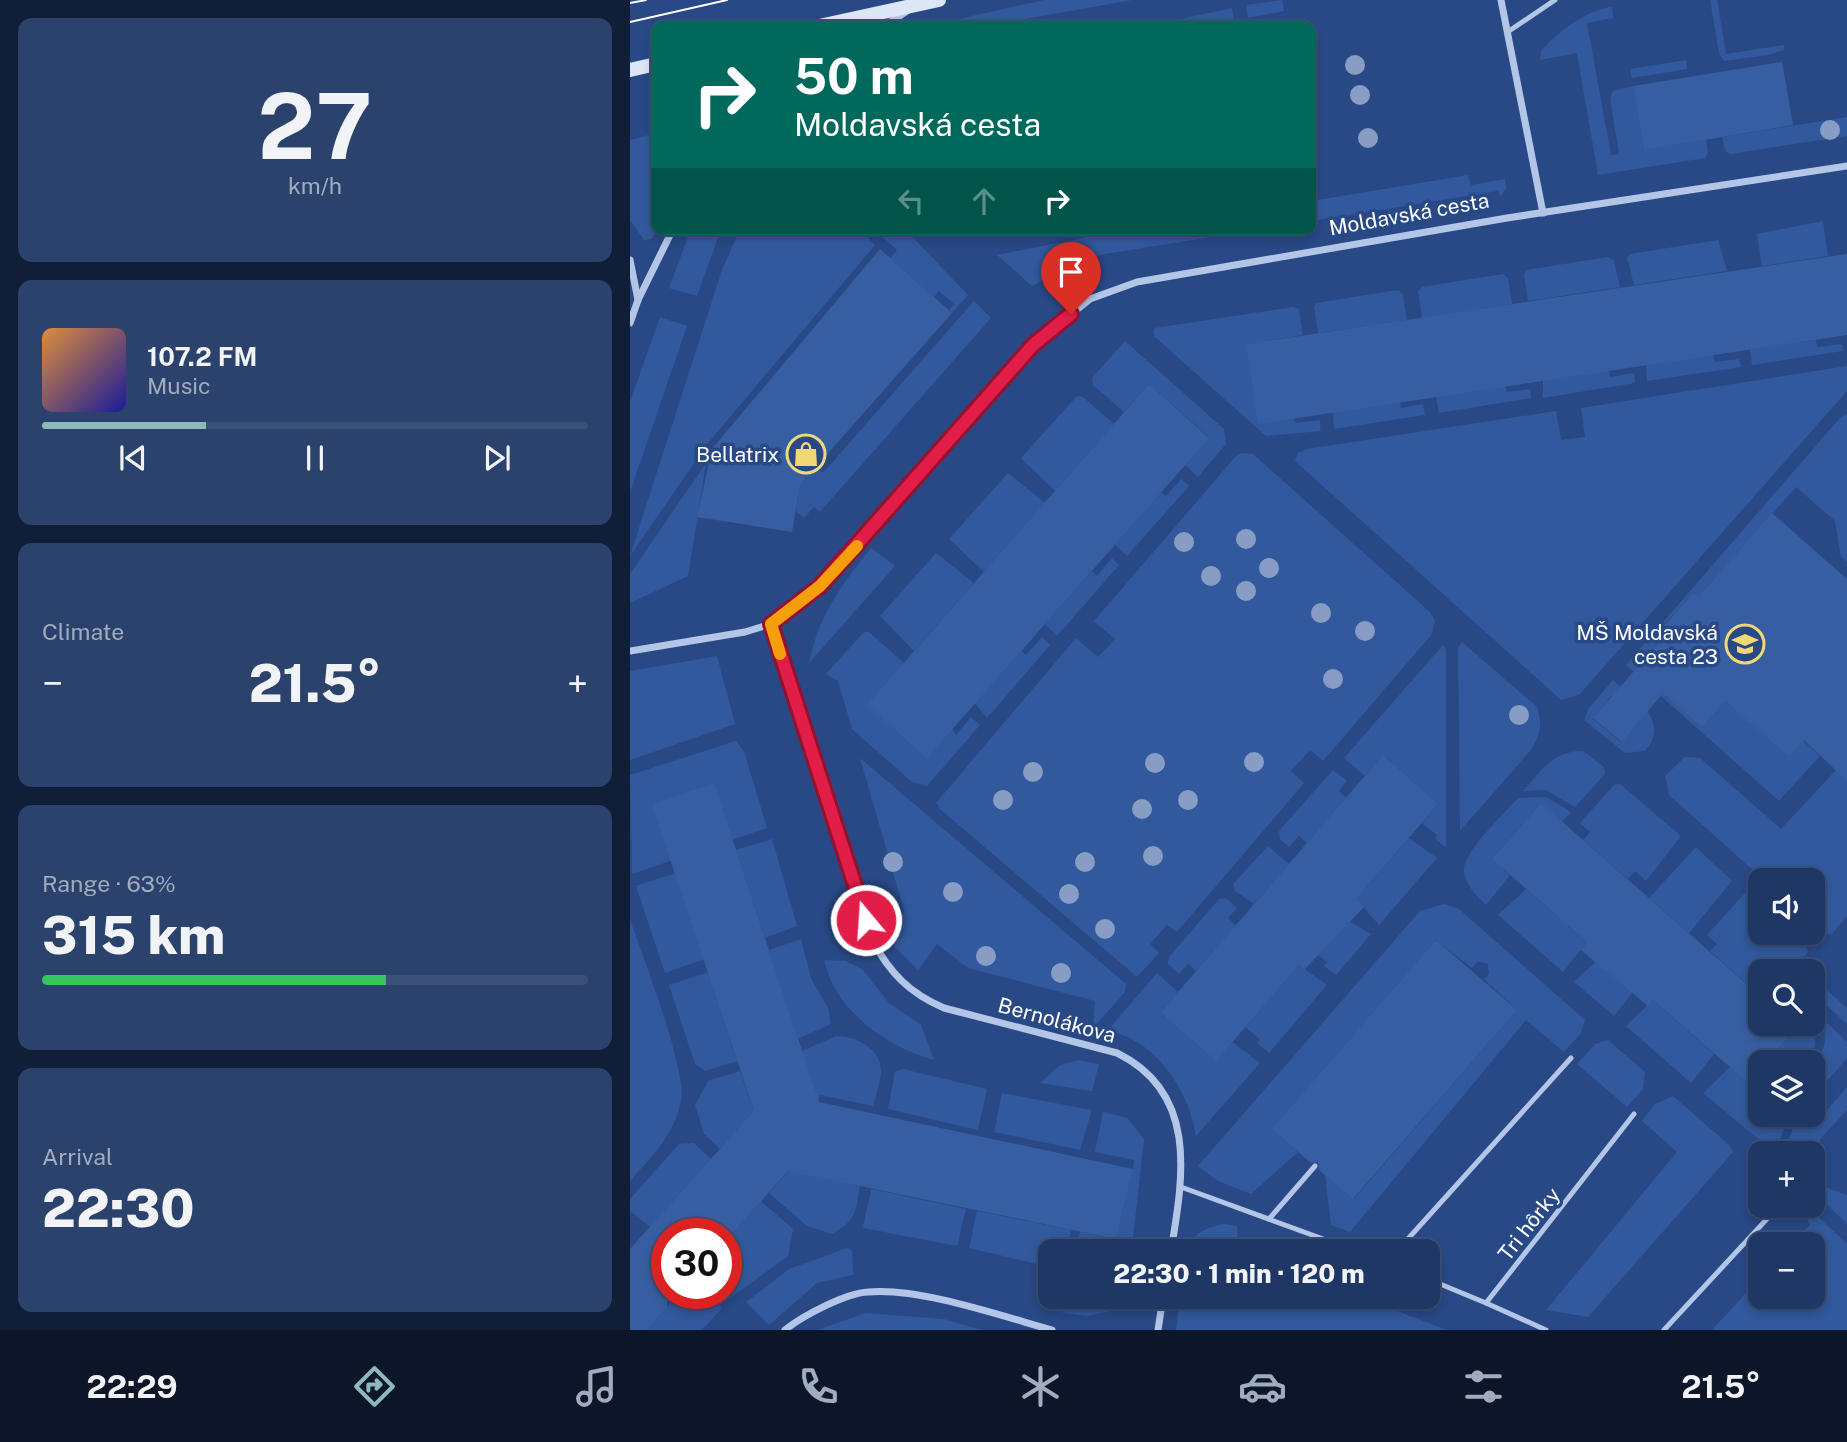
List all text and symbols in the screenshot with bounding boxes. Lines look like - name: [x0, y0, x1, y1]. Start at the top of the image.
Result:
- text: 50 m: [794, 47, 914, 105]
- icon: right: [679, 49, 770, 140]
- text: 27: [258, 73, 372, 179]
- text: Moldavská cesta: [794, 106, 1041, 143]
- text: km/h: [288, 172, 342, 199]
- icon: left: [892, 182, 930, 220]
- icon: ahead: [965, 182, 1003, 220]
- icon: right: [1038, 182, 1076, 220]
- street label: Moldavská cesta: [1327, 188, 1491, 240]
- pin: [1041, 242, 1101, 314]
- icon: arrive: [1052, 253, 1090, 291]
- text: 107.2 FM: [147, 341, 257, 372]
- text: Music: [147, 372, 211, 399]
- shop icon: Bellatrix: [785, 433, 827, 475]
- icon: previous: [114, 439, 152, 477]
- icon: pause: [296, 439, 334, 477]
- icon: next: [478, 439, 516, 477]
- place label: Bellatrix: [696, 442, 779, 467]
- text: Climate: [42, 618, 124, 645]
- place label: MŠ Moldavská cesta 23: [1576, 620, 1718, 669]
- school or university icon: MŠ Moldavská cesta 23: [1724, 623, 1766, 665]
- text: 21.5°: [249, 653, 381, 714]
- text: −: [42, 661, 63, 706]
- text: +: [567, 661, 588, 706]
- map controls: [1748, 868, 1825, 1309]
- button: sound: [1748, 868, 1825, 945]
- text: Range · 63%: [42, 870, 176, 897]
- position arrow: [829, 883, 903, 957]
- text: 315 km: [42, 905, 225, 966]
- button: search: [1748, 959, 1825, 1036]
- street label: Bernolákova: [995, 992, 1119, 1048]
- button: layers: [1748, 1050, 1825, 1127]
- button: +: [1748, 1141, 1825, 1218]
- text: Arrival: [42, 1143, 113, 1170]
- text: 22:30: [42, 1178, 195, 1239]
- street label: Tri hôrky: [1493, 1182, 1565, 1266]
- speed limit sign: 30: [651, 1218, 742, 1309]
- button: −: [1748, 1232, 1825, 1309]
- text: 22:30 · 1 min · 120 m: [1113, 1258, 1365, 1289]
- icon: directions: [350, 1362, 399, 1411]
- icon: music: [572, 1362, 621, 1411]
- icon: phone: [794, 1362, 843, 1411]
- icon: climate: [1016, 1362, 1065, 1411]
- icon: car: [1238, 1362, 1287, 1411]
- icon: filters: [1459, 1362, 1508, 1411]
- text: 22:29: [86, 1368, 178, 1405]
- text: 21.5°: [1681, 1368, 1761, 1405]

